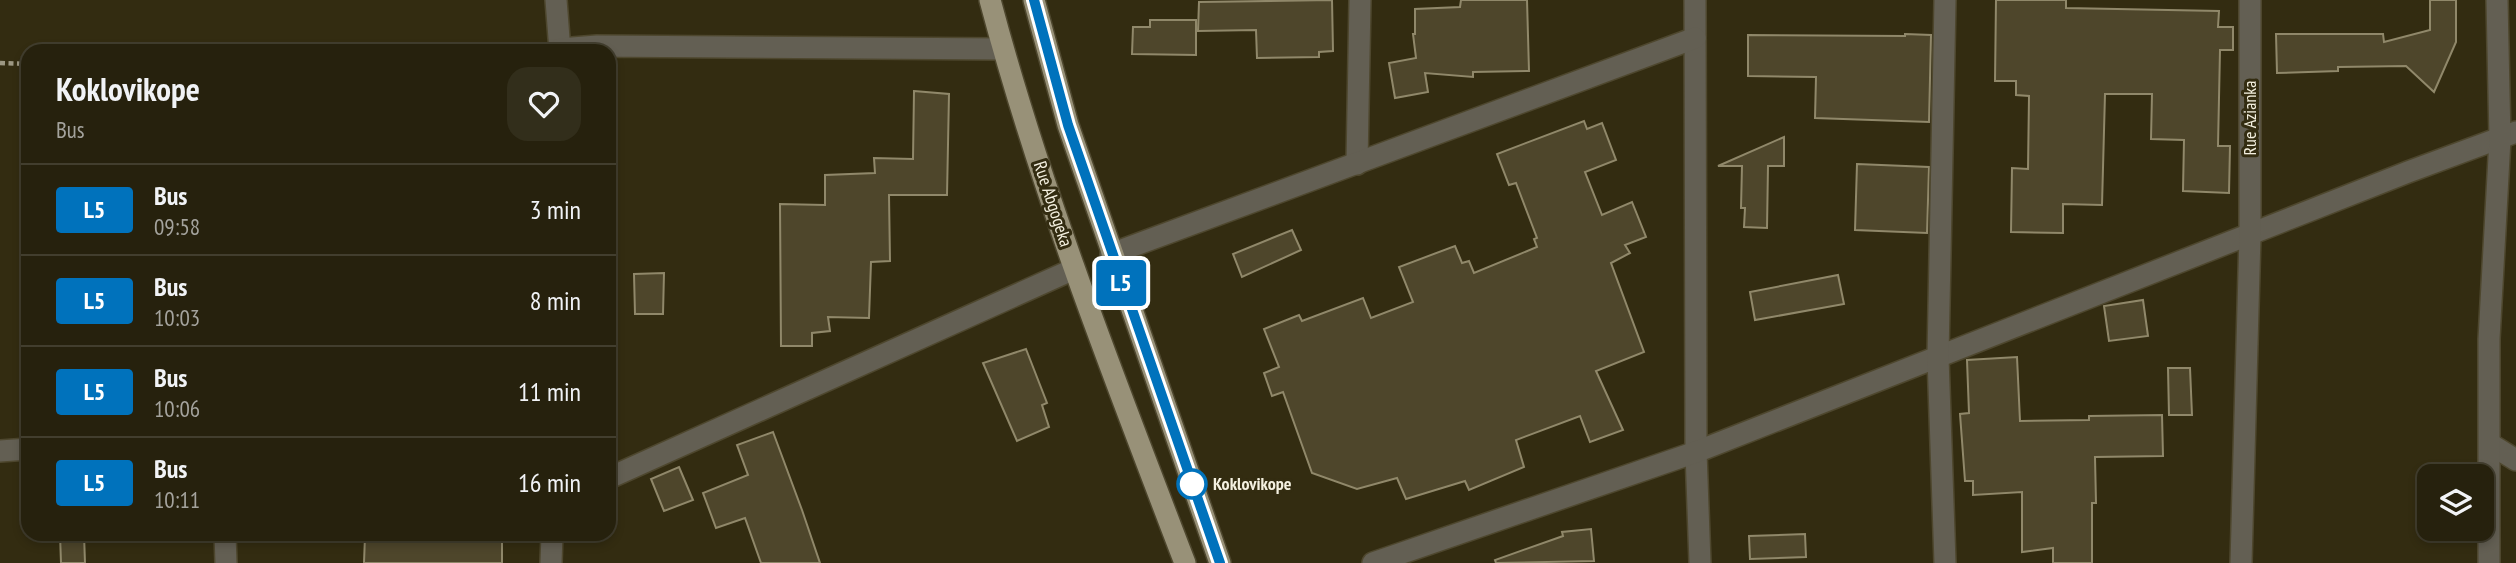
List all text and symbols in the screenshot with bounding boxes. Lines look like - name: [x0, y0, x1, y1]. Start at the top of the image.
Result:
- text: Koklovikope: [56, 67, 200, 110]
- button: heart: [507, 67, 581, 141]
- street label: Rue Azianka: [2238, 80, 2261, 156]
- text: Bus: [56, 115, 85, 144]
- street label: Rue Abgogeka: [1029, 158, 1078, 249]
- text: Bus: [154, 179, 187, 212]
- text: 3 min: [530, 193, 581, 226]
- text: L5: [84, 194, 105, 225]
- text: 09:58: [154, 212, 200, 241]
- line badge: L5: [1090, 260, 1152, 306]
- text: L5: [1110, 267, 1132, 298]
- text: Bus: [154, 270, 187, 303]
- text: 8 min: [530, 284, 581, 317]
- text: L5: [84, 285, 105, 316]
- text: 10:03: [154, 303, 200, 332]
- text: Bus: [154, 361, 187, 394]
- text: 11 min: [518, 375, 581, 408]
- text: L5: [84, 376, 105, 407]
- text: 10:06: [154, 394, 200, 423]
- text: Bus: [154, 452, 187, 485]
- map controls: [2417, 464, 2494, 541]
- button: layers: [2417, 464, 2494, 541]
- text: 16 min: [518, 466, 581, 499]
- text: L5: [84, 467, 105, 498]
- marker: Koklovikope: [1177, 469, 1207, 499]
- place label: Koklovikope: [1213, 472, 1292, 495]
- text: 10:11: [154, 485, 200, 514]

